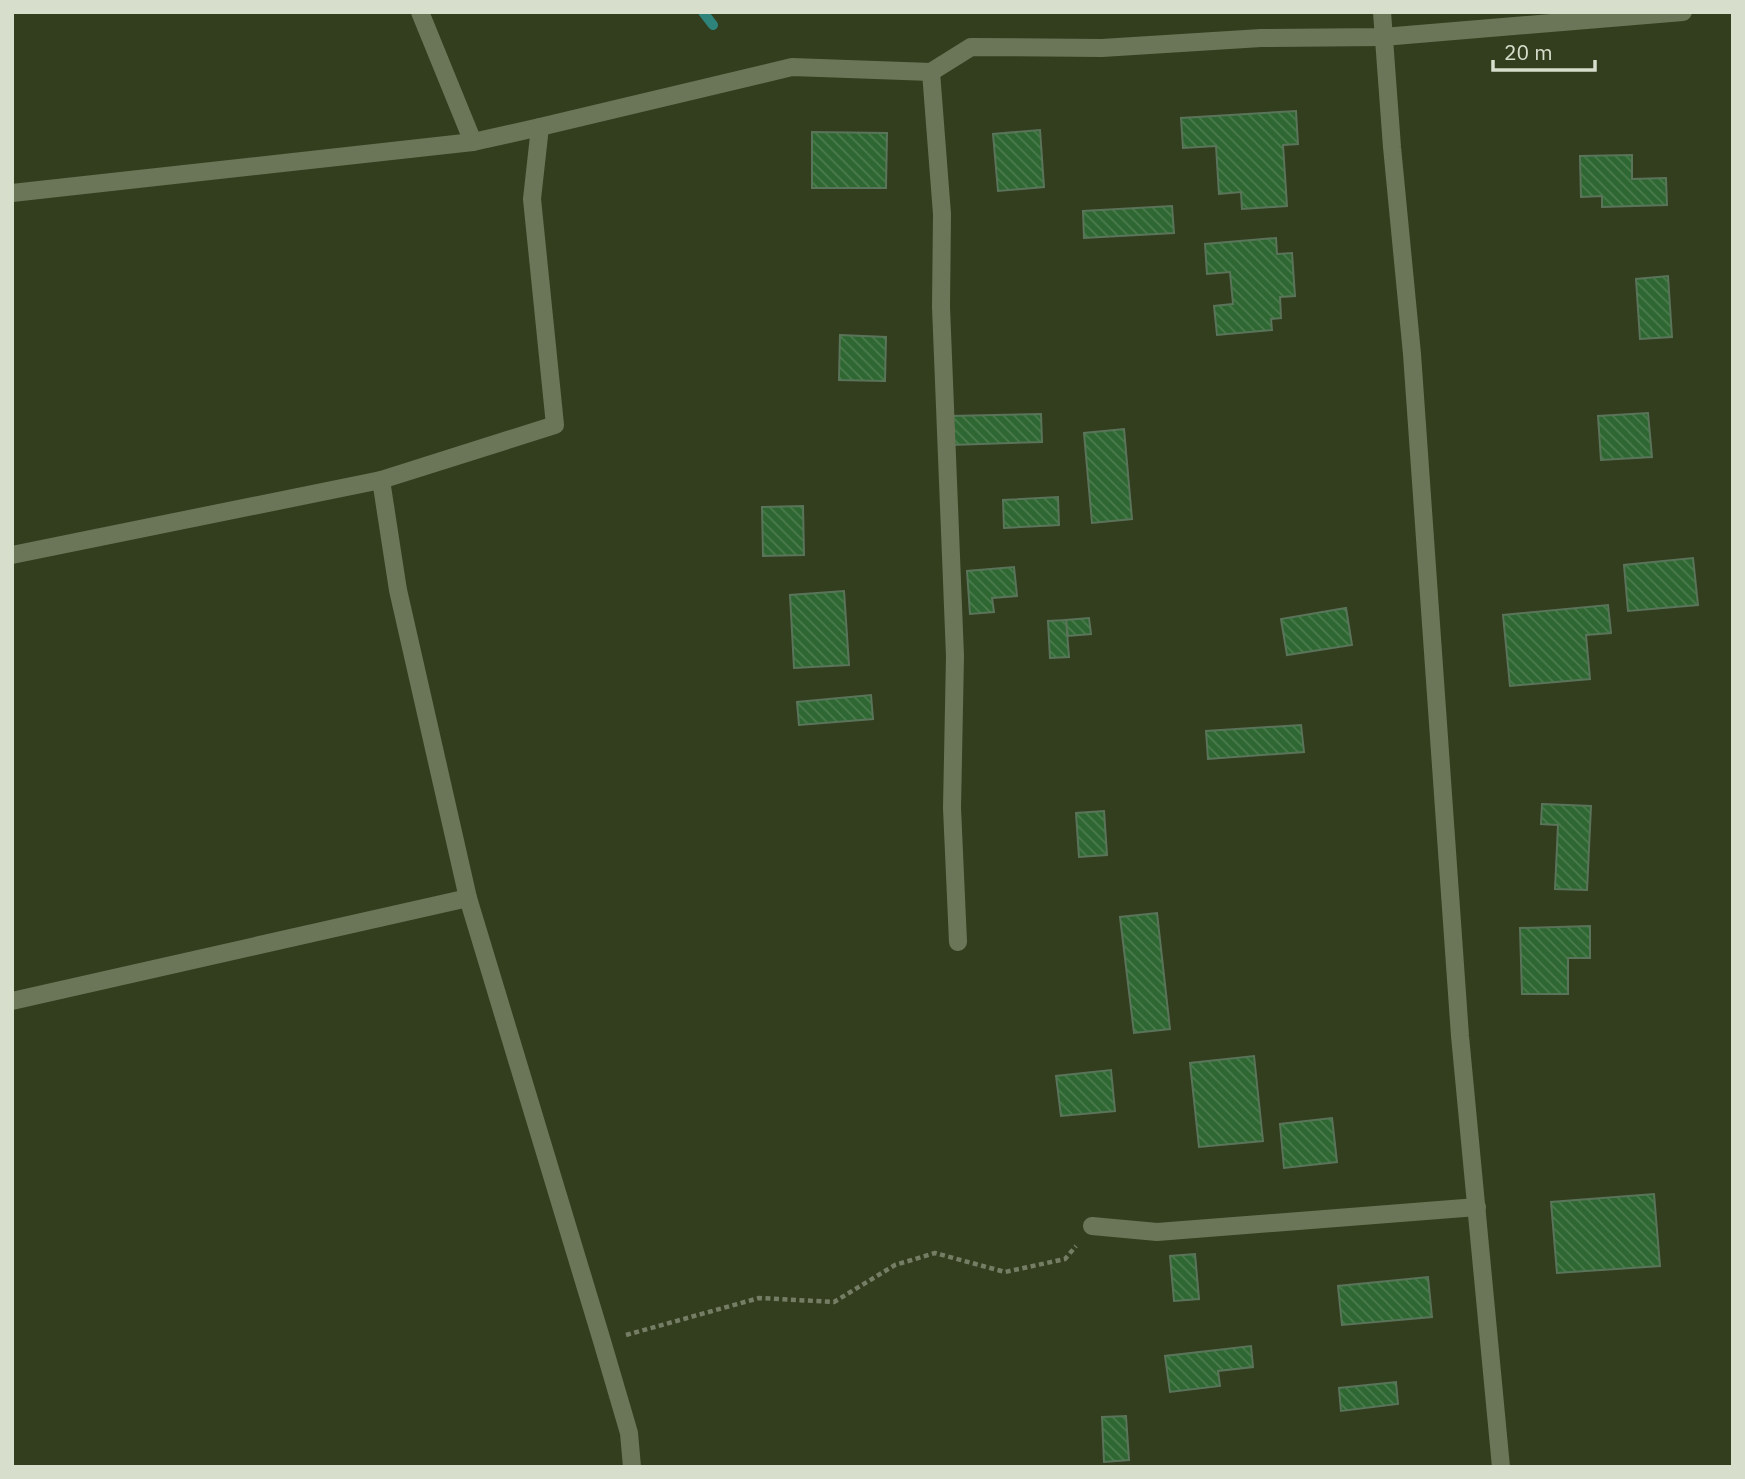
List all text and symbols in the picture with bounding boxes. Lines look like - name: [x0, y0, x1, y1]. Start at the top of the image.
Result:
- scale bar: [1493, 28, 1594, 72]
- text: 20 m: [1504, 38, 1553, 66]

